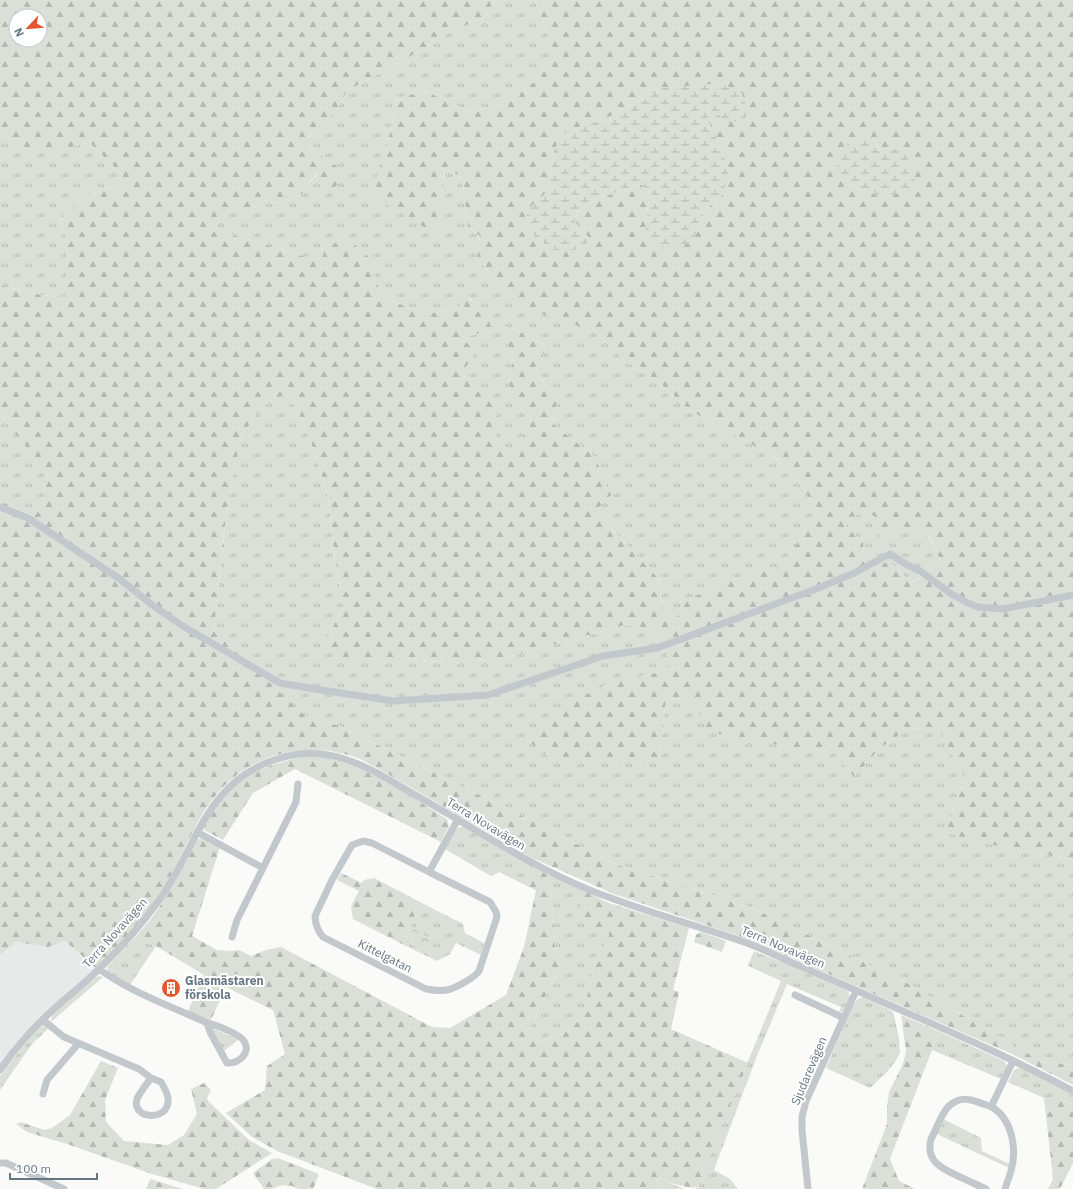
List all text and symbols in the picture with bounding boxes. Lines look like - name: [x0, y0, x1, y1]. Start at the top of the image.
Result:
- north arrow: [8, 8, 48, 48]
- text: N: [11, 26, 27, 39]
- street label: Terra Novavägen: [444, 794, 529, 853]
- street label: Terra Novavägen: [79, 894, 150, 971]
- street label: Terra Novavägen: [739, 922, 827, 971]
- street label: Kittelgatan: [356, 936, 415, 976]
- place label: Glasmästaren förskola: [185, 973, 264, 1002]
- building icon: Glasmästaren förskola: [160, 977, 182, 999]
- street label: Sjudarevägen: [787, 1034, 830, 1107]
- scale bar: [10, 1155, 97, 1181]
- text: 100 m: [16, 1161, 51, 1176]

